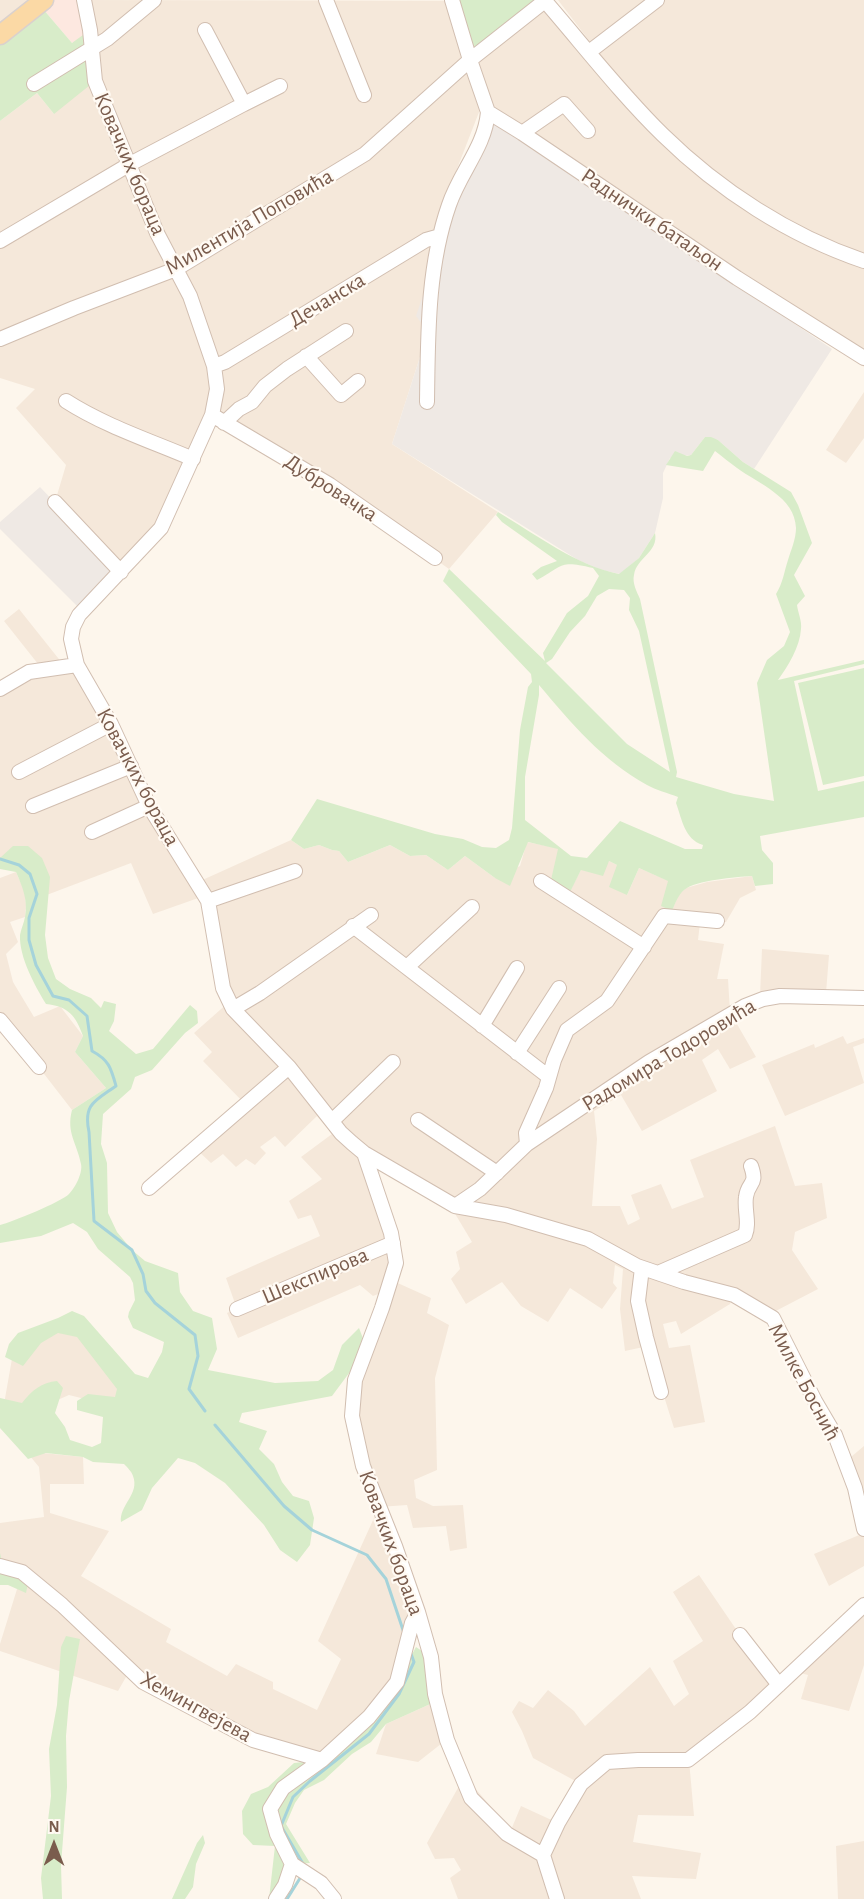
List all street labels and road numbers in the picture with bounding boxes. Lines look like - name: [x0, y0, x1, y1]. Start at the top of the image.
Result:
- street label: Ковачких бораца: [88, 89, 172, 239]
- street label: Милентија Поповића: [160, 163, 338, 281]
- street label: Раднички батаљон: [576, 163, 728, 277]
- street label: Дечанска: [284, 267, 370, 333]
- street label: Дубровачка: [279, 448, 383, 528]
- street label: Ковачких бораца: [91, 703, 185, 851]
- street label: Радомира Тодоровића: [577, 993, 761, 1117]
- street label: Шекспирова: [258, 1242, 372, 1310]
- street label: Милке Боснић: [762, 1319, 846, 1445]
- street label: Ковачких бораца: [352, 1467, 430, 1619]
- street label: Хемингвејева: [136, 1666, 256, 1748]

